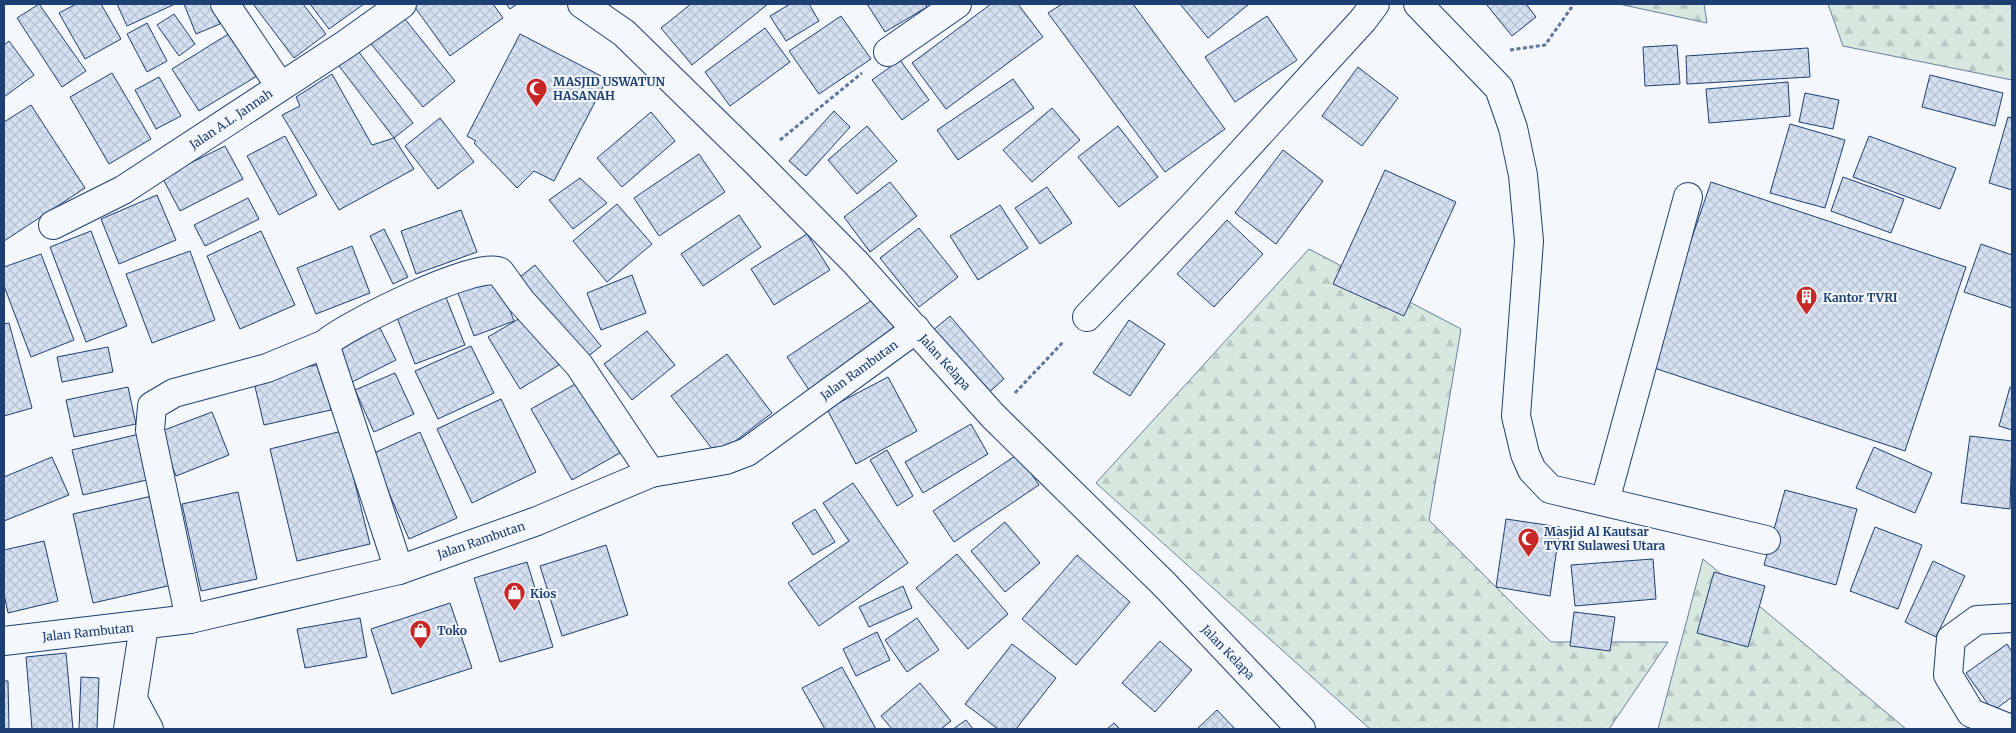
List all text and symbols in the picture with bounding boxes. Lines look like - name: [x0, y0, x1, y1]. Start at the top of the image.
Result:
- place label: MASJID USWATUN HASANAH: [553, 74, 665, 103]
- mosque icon: MASJID USWATUN HASANAH: [525, 76, 549, 107]
- street label: Jalan A.L. Jannah: [186, 86, 275, 153]
- building icon: Kantor TVRI: [1795, 285, 1819, 316]
- place label: Kantor TVRI: [1823, 290, 1898, 305]
- street label: Jalan Kelapa: [915, 330, 974, 394]
- street label: Jalan Rambutan: [817, 337, 901, 404]
- street label: Jalan Rambutan: [434, 518, 527, 562]
- place label: Masjid Al Kautsar TVRI Sulawesi Utara: [1544, 524, 1666, 553]
- mosque icon: Masjid Al Kautsar TVRI Sulawesi Utara: [1516, 526, 1540, 557]
- shop icon: Kios: [502, 581, 526, 612]
- place label: Kios: [530, 586, 556, 601]
- shop icon: Toko: [409, 618, 433, 649]
- street label: Jalan Rambutan: [41, 620, 135, 644]
- street label: Jalan Kelapa: [1198, 621, 1258, 683]
- place label: Toko: [437, 623, 467, 638]

